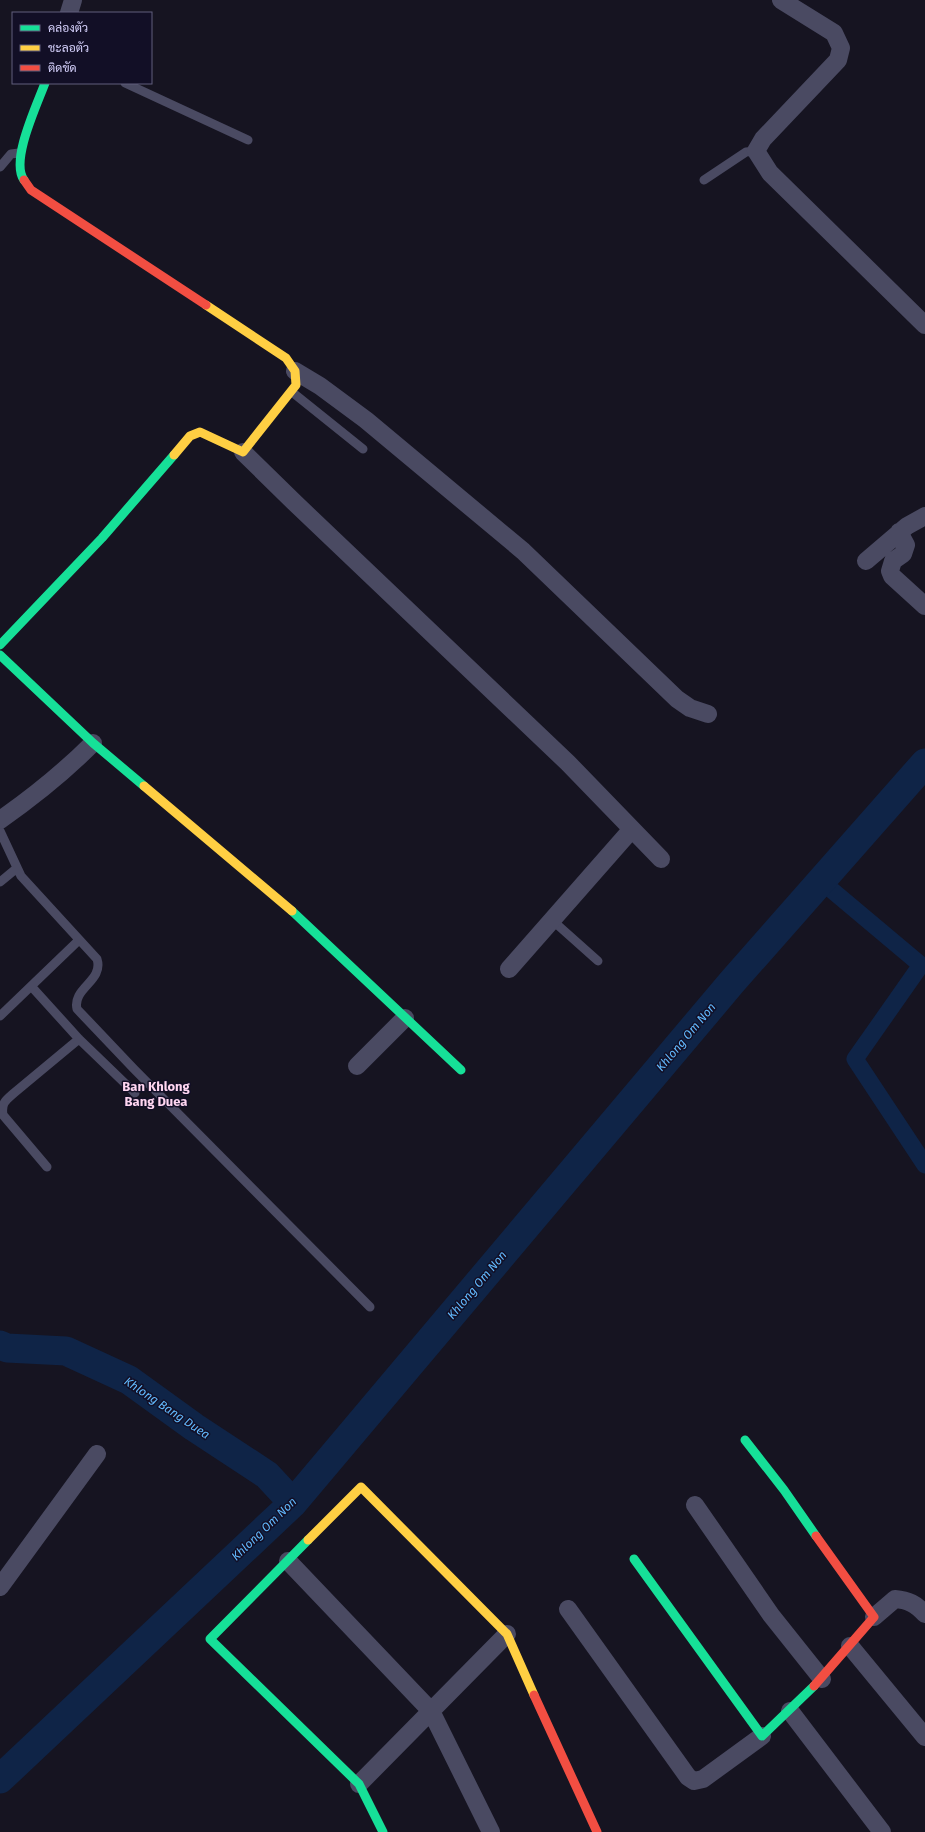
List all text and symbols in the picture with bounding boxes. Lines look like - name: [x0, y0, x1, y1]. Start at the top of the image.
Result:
- legend: [12, 12, 152, 84]
- text: คล่องตัว: [48, 21, 88, 35]
- text: ชะลอตัว: [48, 41, 89, 55]
- text: ติดขัด: [48, 61, 77, 75]
- water label: Khlong Om Non: [653, 1000, 719, 1074]
- district label: Ban Khlong Bang Duea: [122, 1079, 191, 1109]
- water label: Khlong Om Non: [444, 1248, 510, 1322]
- water label: Khlong Bang Duea: [122, 1374, 212, 1442]
- water label: Khlong Om Non: [229, 1494, 299, 1564]

